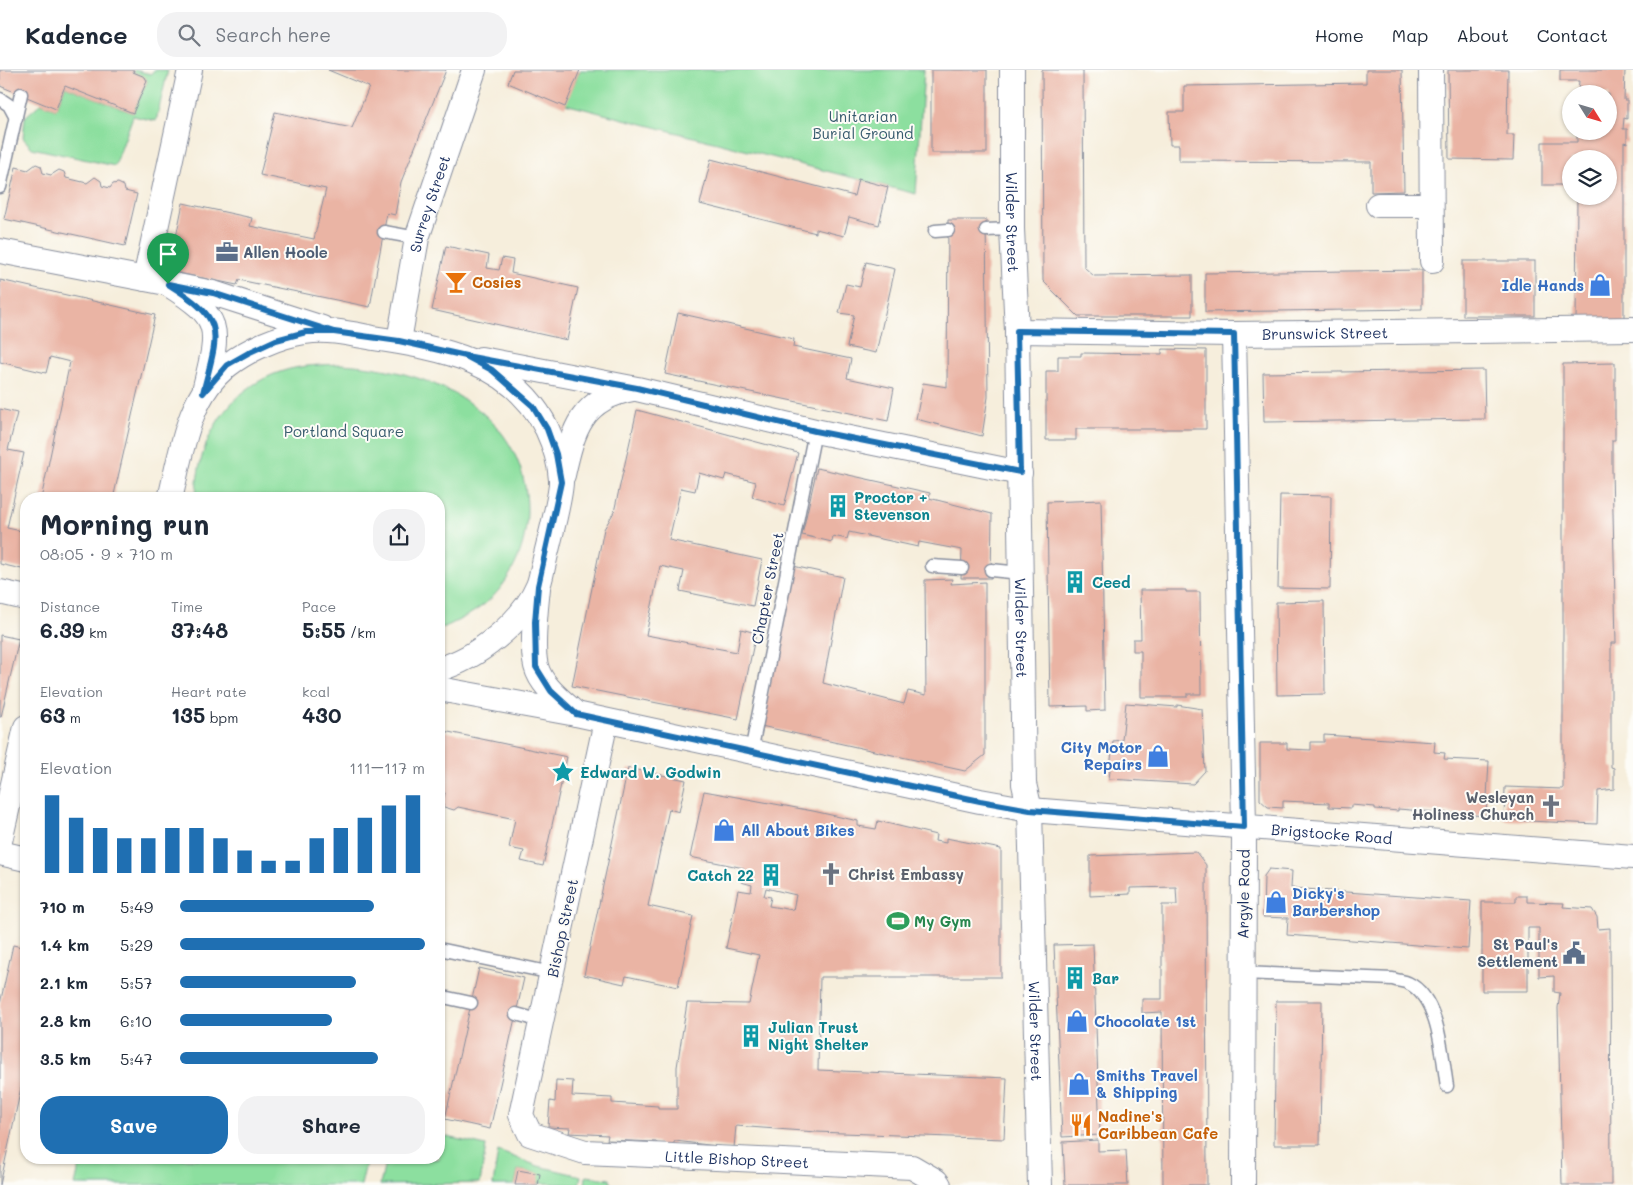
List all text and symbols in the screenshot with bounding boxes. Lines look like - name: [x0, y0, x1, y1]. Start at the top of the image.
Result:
- search box: [157, 12, 507, 57]
- text: Kadence: [25, 19, 127, 50]
- icon: search: [175, 21, 203, 49]
- text: Search here: [215, 22, 331, 47]
- text: Home: [1315, 23, 1364, 47]
- text: Map: [1392, 23, 1428, 47]
- text: About: [1456, 23, 1509, 47]
- text: Contact: [1537, 23, 1608, 47]
- north arrow: [1562, 85, 1618, 140]
- map controls: [1562, 85, 1617, 205]
- park label: Unitarian Burial Ground: [812, 106, 914, 143]
- button: layers: [1562, 150, 1617, 205]
- street label: Surrey Street: [405, 152, 454, 254]
- street label: Wilder Street: [1002, 172, 1024, 273]
- pin: [147, 233, 189, 284]
- office icon: Allen Hoole: [214, 239, 240, 265]
- icon: arrive: [154, 240, 182, 268]
- place label: Allen Hoole: [243, 242, 328, 262]
- bar icon: Cosies: [443, 269, 469, 295]
- place label: Cosies: [472, 272, 521, 292]
- shop icon: Idle Hands: [1587, 272, 1613, 298]
- place label: Idle Hands: [1502, 275, 1584, 295]
- street label: Brunswick Street: [1262, 322, 1388, 344]
- park label: Portland Square: [284, 421, 404, 441]
- place label: Proctor + Stevenson: [854, 487, 930, 524]
- building icon: Proctor + Stevenson: [825, 493, 851, 519]
- text: Morning run: [40, 506, 209, 542]
- button: share: [373, 509, 425, 561]
- street label: Chapter Street: [746, 530, 788, 646]
- text: 08:05 · 9 × 710 m: [40, 543, 173, 564]
- building icon: Ceed: [1062, 569, 1088, 595]
- place label: Ceed: [1092, 572, 1131, 592]
- street label: Wilder Street: [1011, 577, 1032, 678]
- text: Distance: [40, 597, 100, 616]
- text: Time: [171, 597, 203, 616]
- text: Pace: [302, 597, 336, 616]
- text: 6.39: [40, 616, 84, 643]
- text: 37:48: [171, 616, 228, 643]
- text: 5:55: [302, 616, 345, 643]
- text: km: [84, 623, 107, 642]
- text: /km: [345, 623, 376, 642]
- text: Elevation: [40, 682, 103, 701]
- text: Heart rate: [171, 682, 247, 701]
- text: kcal: [302, 682, 330, 701]
- text: 63: [40, 701, 65, 728]
- text: 135: [171, 701, 205, 728]
- text: 430: [302, 701, 341, 728]
- text: m: [65, 708, 81, 727]
- text: bpm: [205, 708, 238, 727]
- place label: City Motor Repairs: [1061, 737, 1142, 774]
- shop icon: City Motor Repairs: [1145, 743, 1171, 769]
- text: Elevation: [40, 757, 112, 778]
- text: 111–117 m: [349, 757, 425, 778]
- place icon: Edward W. Godwin: [550, 759, 576, 785]
- place label: Edward W. Godwin: [580, 762, 721, 782]
- place label: Wesleyan Holiness Church: [1412, 787, 1534, 824]
- church icon: Wesleyan Holiness Church: [1538, 793, 1564, 819]
- shop icon: All About Bikes: [711, 817, 737, 843]
- street label: Brigstocke Road: [1271, 819, 1393, 848]
- place label: All About Bikes: [741, 820, 854, 840]
- street label: Argyle Road: [1232, 849, 1254, 939]
- church icon: Christ Embassy: [818, 861, 844, 887]
- building icon: Catch 22: [758, 862, 784, 888]
- place label: Christ Embassy: [848, 864, 964, 884]
- place label: Catch 22: [687, 865, 754, 885]
- street label: Bishop Street: [542, 877, 582, 979]
- place label: Dicky's Barbershop: [1292, 883, 1380, 920]
- shop icon: Dicky's Barbershop: [1263, 889, 1289, 915]
- text: 710 m: [40, 896, 85, 917]
- text: 5:49: [120, 896, 153, 917]
- sports icon: My Gym: [885, 908, 911, 934]
- place label: My Gym: [914, 911, 971, 931]
- text: 1.4 km: [40, 934, 89, 955]
- text: 5:29: [120, 934, 153, 955]
- place label: St Paul's Settlement: [1477, 934, 1558, 971]
- public building icon: St Paul's Settlement: [1561, 940, 1587, 966]
- building icon: Bar: [1062, 965, 1088, 991]
- place label: Bar: [1092, 968, 1119, 988]
- text: 2.1 km: [40, 972, 88, 993]
- text: 5:57: [120, 972, 153, 993]
- street label: Wilder Street: [1025, 981, 1047, 1082]
- shop icon: Chocolate 1st: [1064, 1008, 1090, 1034]
- text: 2.8 km: [40, 1010, 91, 1031]
- text: 6:10: [120, 1010, 152, 1031]
- place label: Chocolate 1st: [1094, 1011, 1196, 1031]
- place label: Julian Trust Night Shelter: [768, 1017, 869, 1054]
- building icon: Julian Trust Night Shelter: [738, 1023, 764, 1049]
- text: 3.5 km: [40, 1048, 91, 1069]
- text: 5:47: [120, 1048, 153, 1069]
- place label: Smiths Travel & Shipping: [1096, 1065, 1198, 1102]
- shop icon: Smiths Travel & Shipping: [1066, 1071, 1092, 1097]
- button: Save: [40, 1096, 228, 1154]
- button: Share: [238, 1096, 425, 1154]
- place label: Nadine's Caribbean Cafe: [1098, 1106, 1218, 1143]
- restaurant icon: Nadine's Caribbean Cafe: [1068, 1112, 1094, 1138]
- street label: Little Bishop Street: [664, 1146, 809, 1172]

